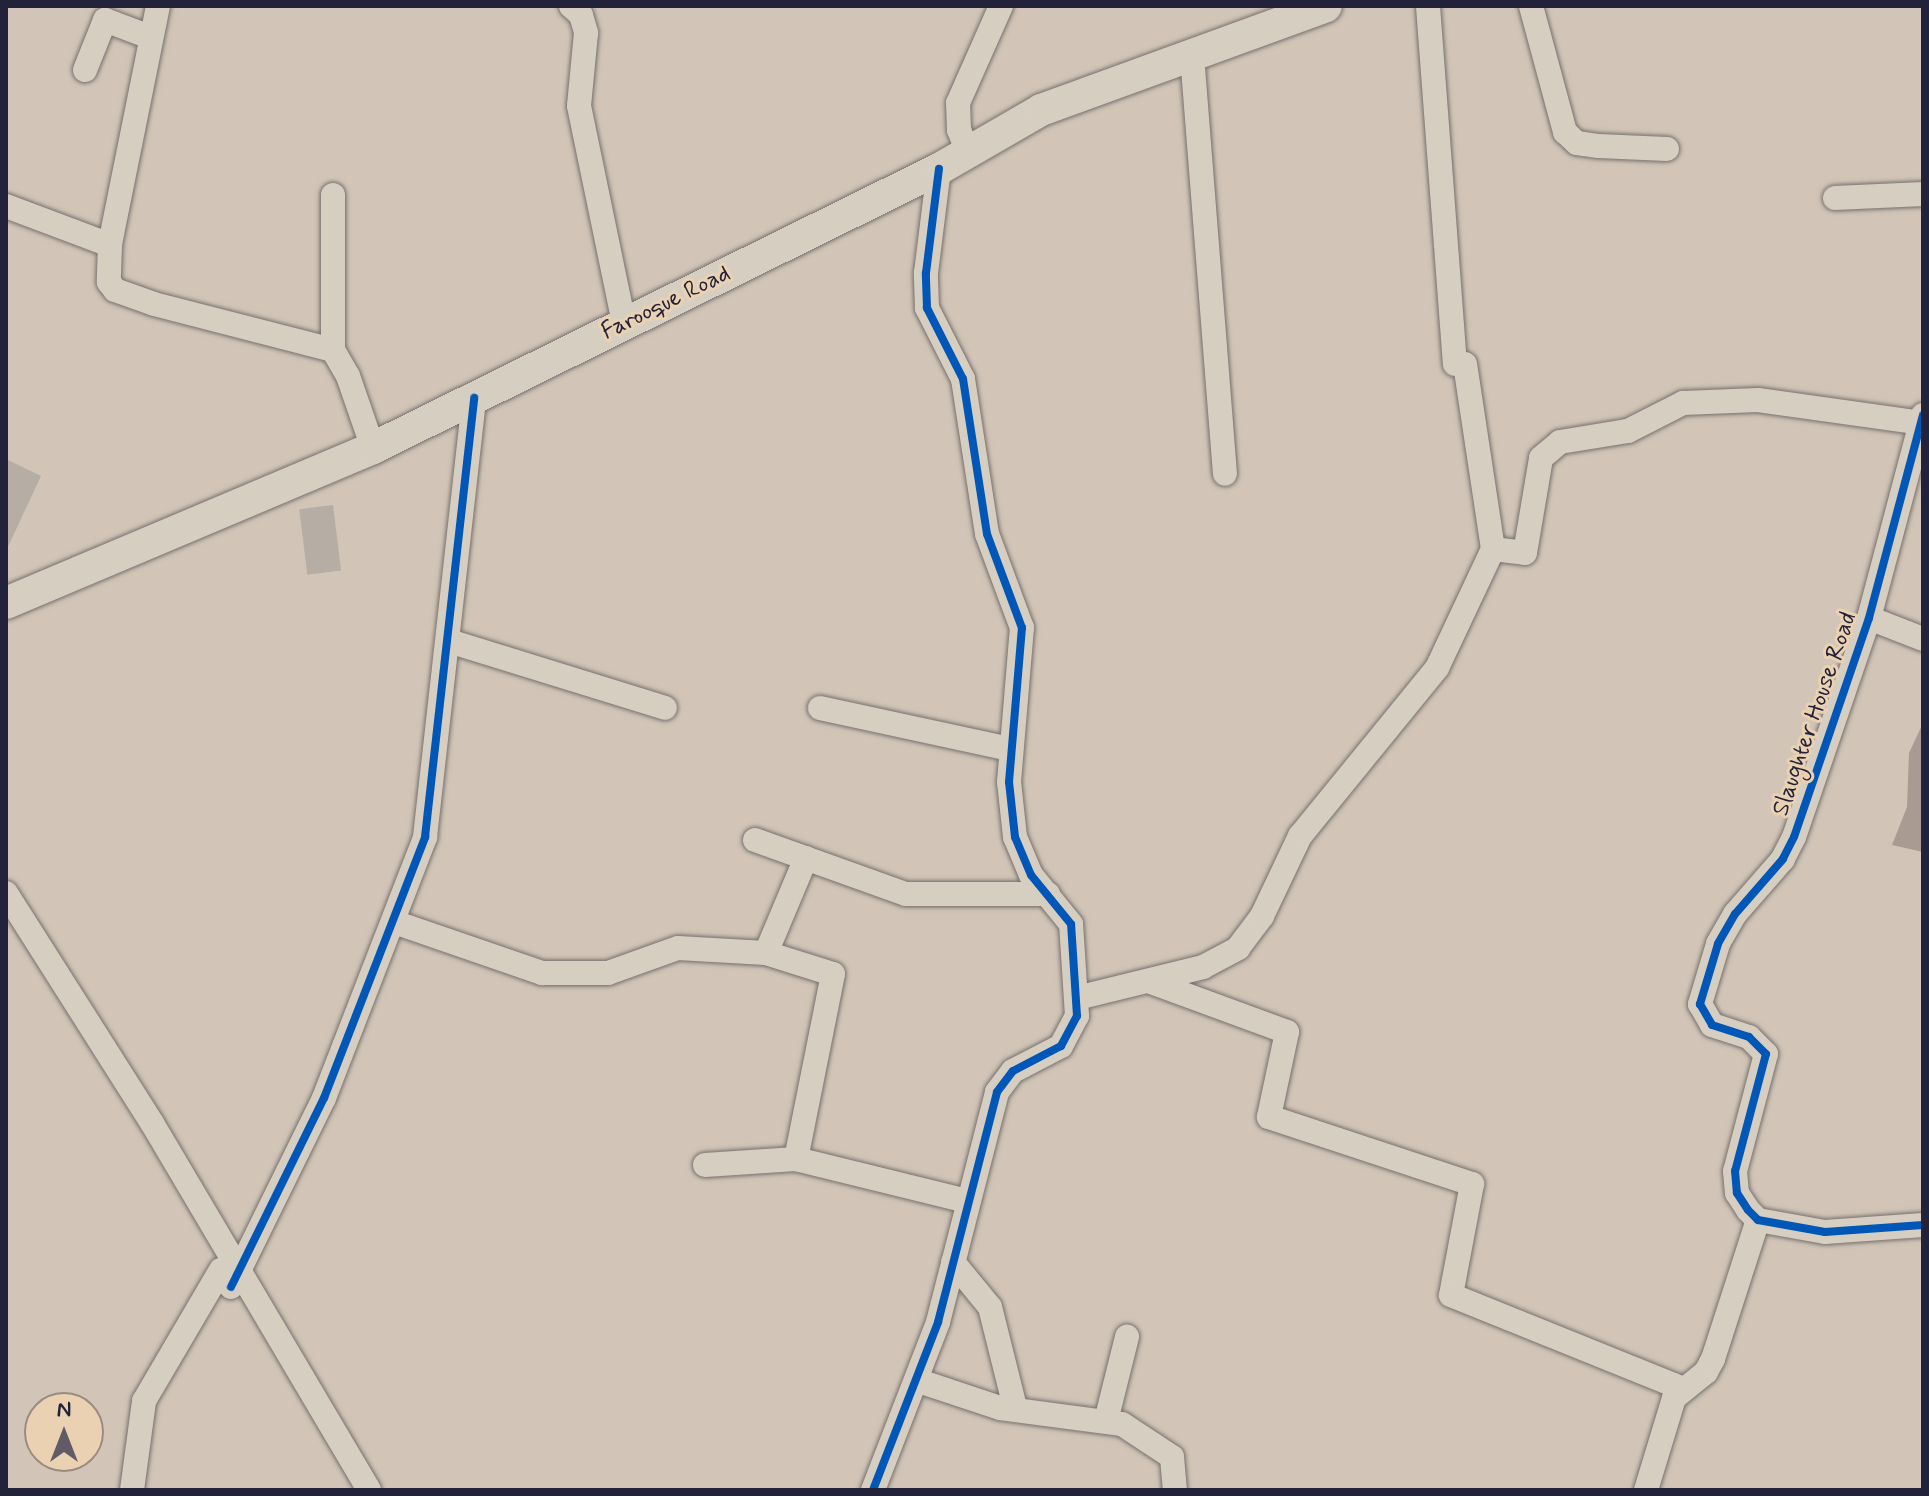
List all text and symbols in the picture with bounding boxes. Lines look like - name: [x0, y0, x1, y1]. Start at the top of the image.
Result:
- street label: Farooque Road: [597, 259, 735, 347]
- street label: Slaughter House Road: [1767, 609, 1863, 819]
- north arrow: [24, 1392, 104, 1472]
- text: N: [57, 1396, 71, 1424]

